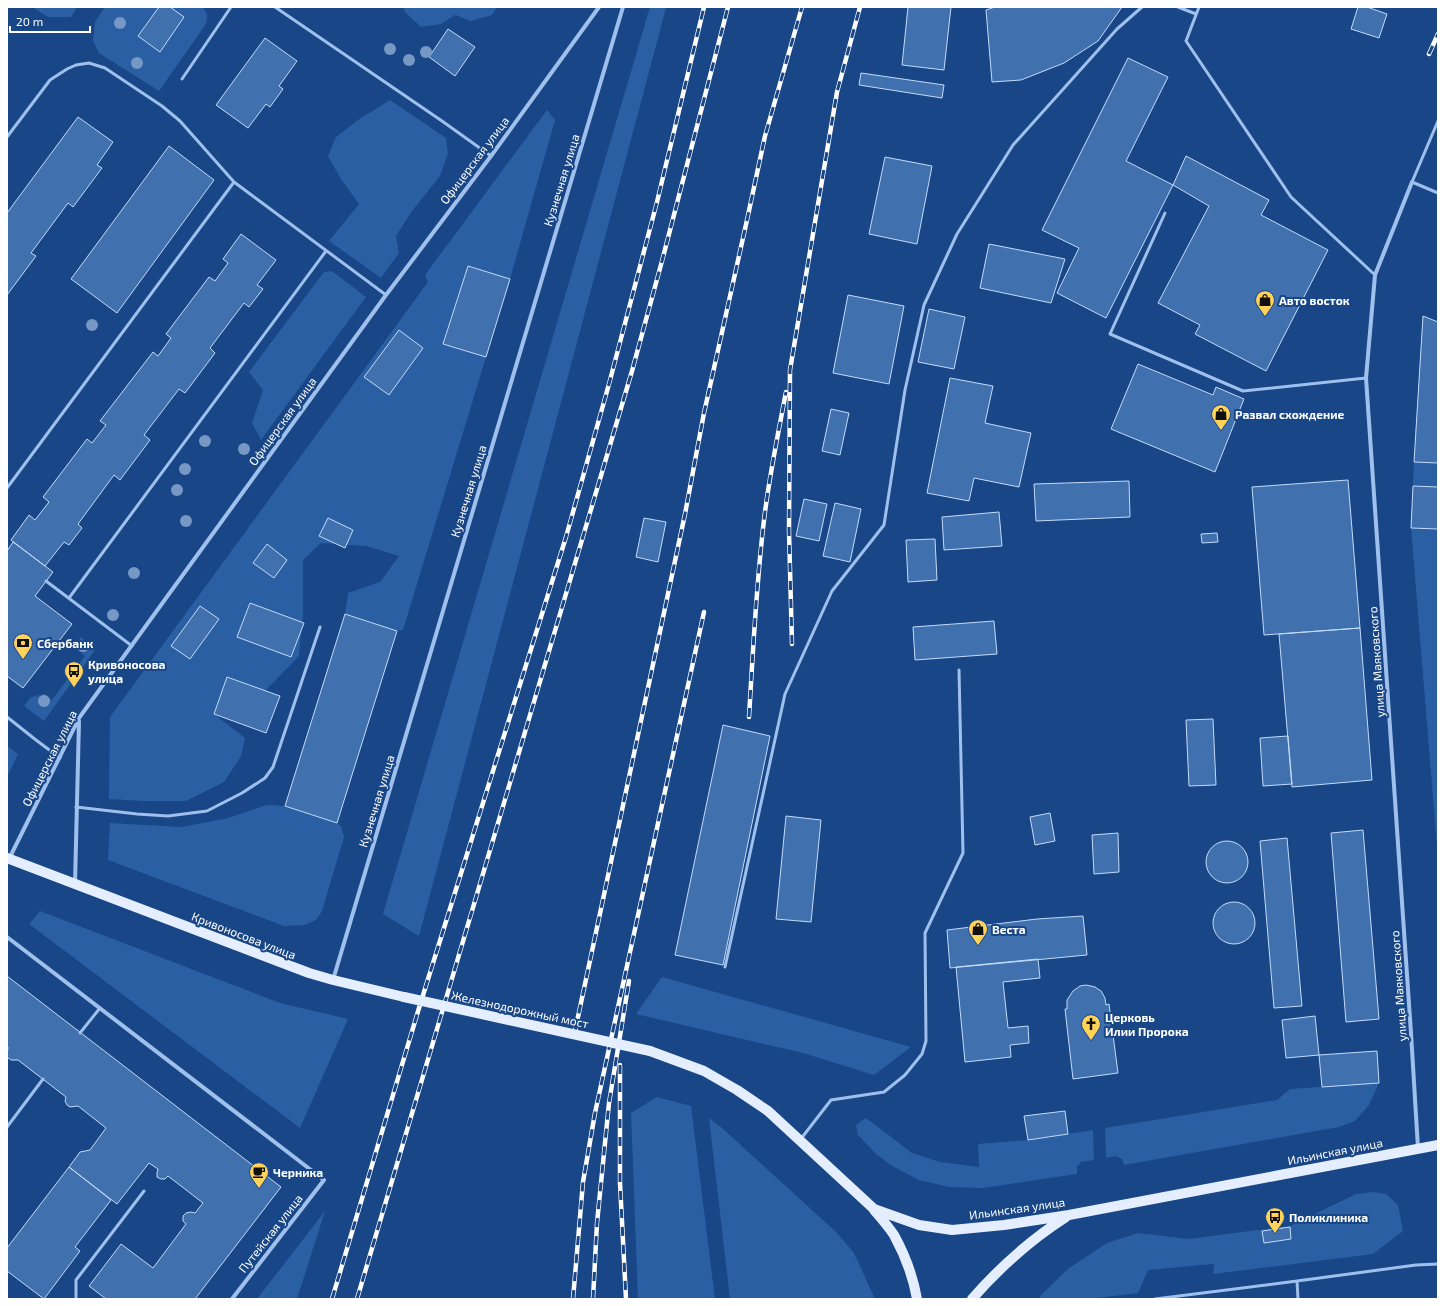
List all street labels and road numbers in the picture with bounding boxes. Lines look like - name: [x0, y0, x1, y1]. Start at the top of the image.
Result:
- street label: Офицерская улица: [437, 113, 512, 207]
- street label: Кузнечная улица: [540, 132, 583, 228]
- street label: Офицерская улица: [245, 374, 320, 469]
- street label: Кузнечная улица: [447, 443, 490, 539]
- street label: улица Маяковского: [1365, 606, 1388, 718]
- street label: Офицерская улица: [19, 708, 80, 809]
- street label: Кузнечная улица: [355, 753, 398, 849]
- street label: Кривоносова улица: [189, 909, 298, 962]
- street label: улица Маяковского: [1387, 930, 1410, 1042]
- street label: Железнодорожный мост: [450, 988, 590, 1030]
- street label: Ильинская улица: [1286, 1135, 1384, 1168]
- street label: Путейская улица: [235, 1191, 306, 1276]
- street label: Ильинская улица: [968, 1194, 1066, 1223]

